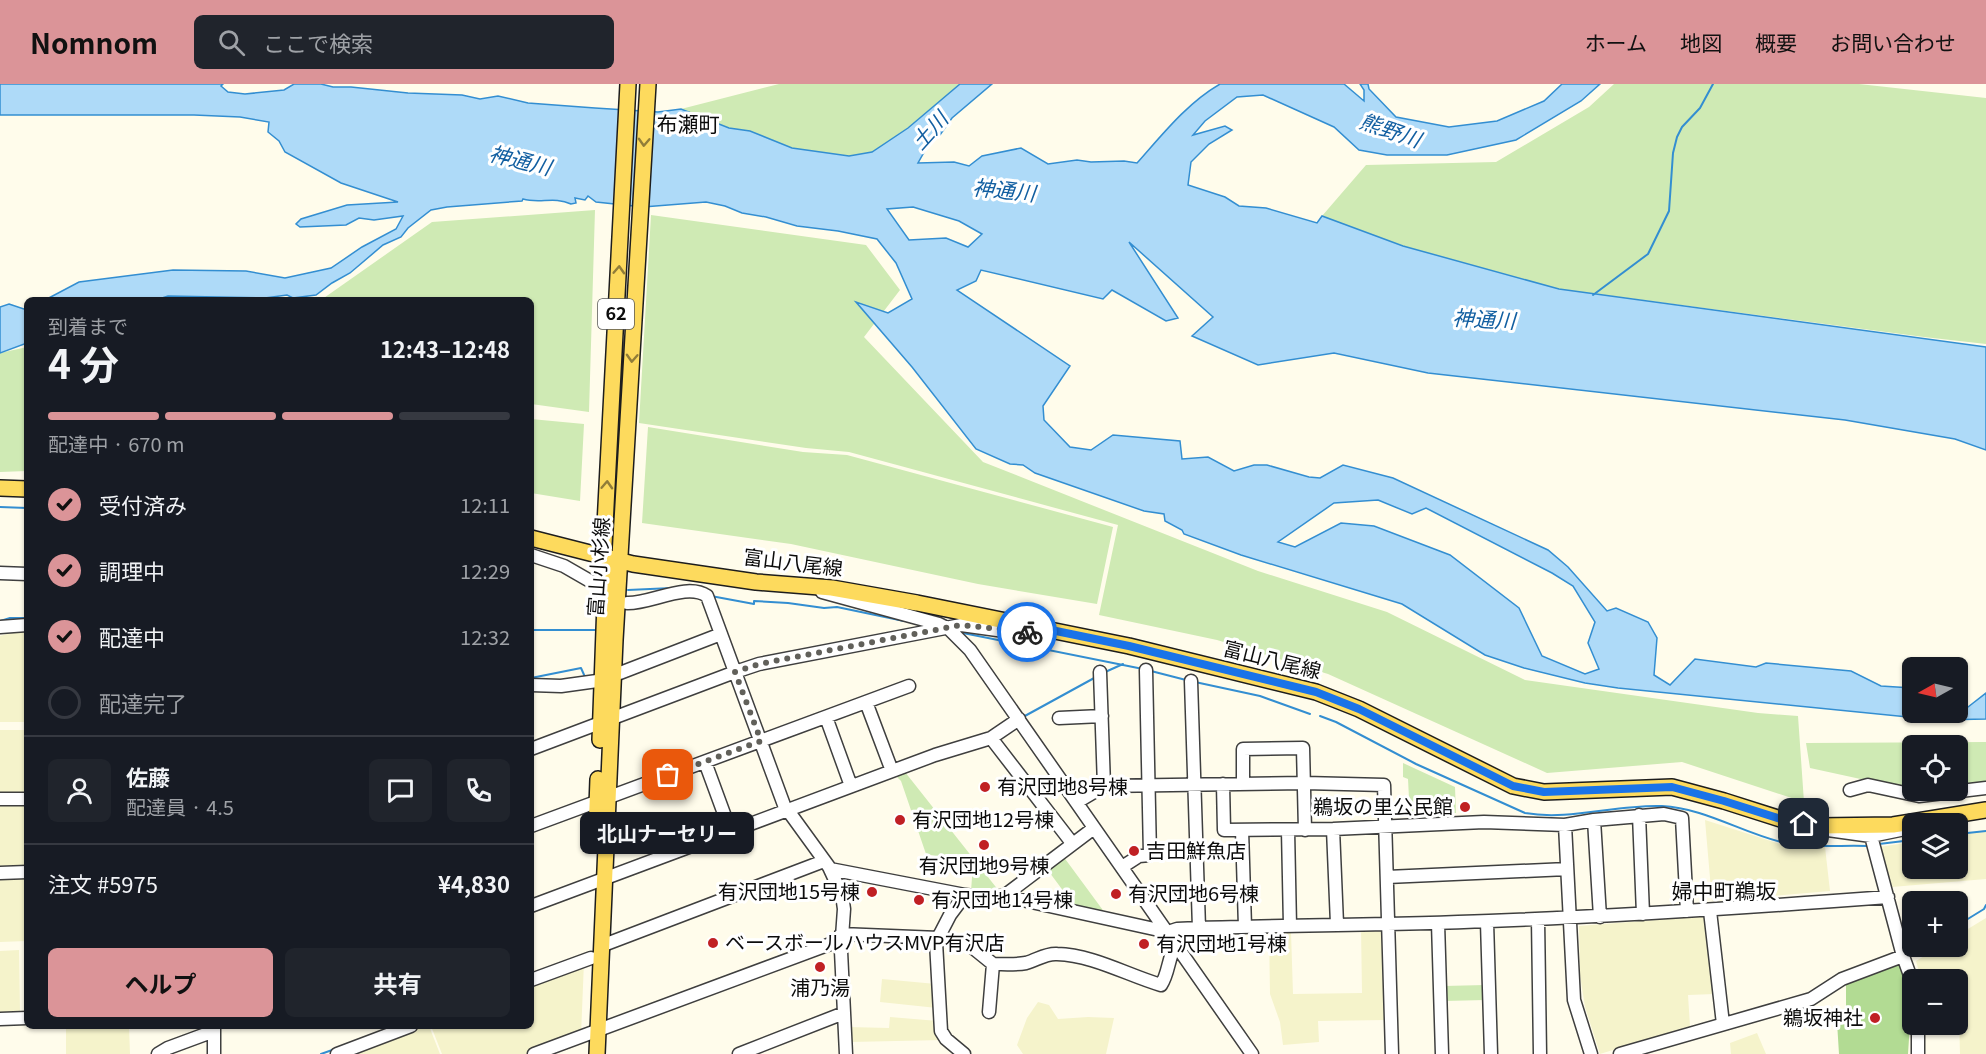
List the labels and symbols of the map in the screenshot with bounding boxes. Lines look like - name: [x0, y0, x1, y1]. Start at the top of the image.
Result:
- water label: 土川: [903, 103, 955, 155]
- water label: 熊野川: [1356, 105, 1427, 154]
- district label: 布瀬町: [657, 108, 720, 138]
- water label: 神通川: [486, 137, 557, 182]
- one-way arrow: [638, 138, 651, 147]
- water label: 神通川: [971, 171, 1039, 207]
- one-way arrow: [612, 265, 625, 274]
- road number: 62: [598, 299, 634, 329]
- water label: 神通川: [1452, 301, 1518, 335]
- one-way arrow: [626, 354, 639, 363]
- one-way arrow: [601, 481, 614, 490]
- street label: 富山小杉線: [580, 516, 615, 618]
- street label: 富山八尾線: [742, 541, 845, 582]
- courier: [997, 602, 1057, 662]
- street label: 富山八尾線: [1220, 632, 1324, 685]
- north arrow: [1902, 657, 1968, 723]
- pin: [642, 749, 693, 800]
- place label: 有沢団地8号棟: [997, 771, 1128, 800]
- marker: 有沢団地8号棟: [978, 780, 992, 794]
- place label: 鵜坂の里公民館: [1313, 791, 1453, 820]
- pin: [1778, 798, 1829, 849]
- marker: 鵜坂の里公民館: [1458, 800, 1472, 814]
- place label: 有沢団地12号棟: [912, 804, 1054, 833]
- callout: 北山ナーセリー: [581, 811, 755, 853]
- marker: 有沢団地12号棟: [893, 813, 907, 827]
- place label: 吉田鮮魚店: [1146, 835, 1246, 864]
- marker: 有沢団地9号棟: [977, 838, 991, 852]
- marker: 吉田鮮魚店: [1127, 844, 1141, 858]
- place label: 有沢団地9号棟: [918, 850, 1050, 879]
- district label: 婦中町鵜坂: [1672, 875, 1777, 905]
- place label: 有沢団地15号棟: [718, 876, 860, 905]
- place label: 有沢団地6号棟: [1128, 878, 1259, 907]
- place label: 有沢団地14号棟: [931, 884, 1073, 913]
- marker: 有沢団地15号棟: [865, 885, 879, 899]
- marker: 有沢団地6号棟: [1109, 887, 1123, 901]
- marker: 有沢団地14号棟: [912, 893, 926, 907]
- place label: ベースボールハウスMVP有沢店: [725, 927, 1004, 956]
- place label: 有沢団地1号棟: [1156, 928, 1287, 957]
- marker: ベースボールハウスMVP有沢店: [706, 936, 720, 950]
- marker: 有沢団地1号棟: [1137, 937, 1151, 951]
- marker: 浦乃湯: [813, 960, 827, 974]
- place label: 浦乃湯: [790, 972, 850, 1001]
- place label: 鵜坂神社: [1783, 1002, 1863, 1031]
- marker: 鵜坂神社: [1868, 1011, 1882, 1025]

